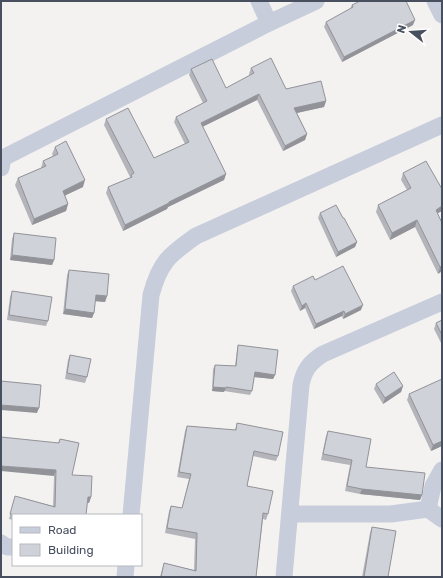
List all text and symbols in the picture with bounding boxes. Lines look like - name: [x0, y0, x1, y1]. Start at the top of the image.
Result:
- north arrow: [391, 12, 431, 52]
- text: N: [395, 23, 409, 35]
- legend: [12, 514, 142, 566]
- text: Road: [48, 523, 76, 537]
- text: Building: [48, 543, 94, 557]

